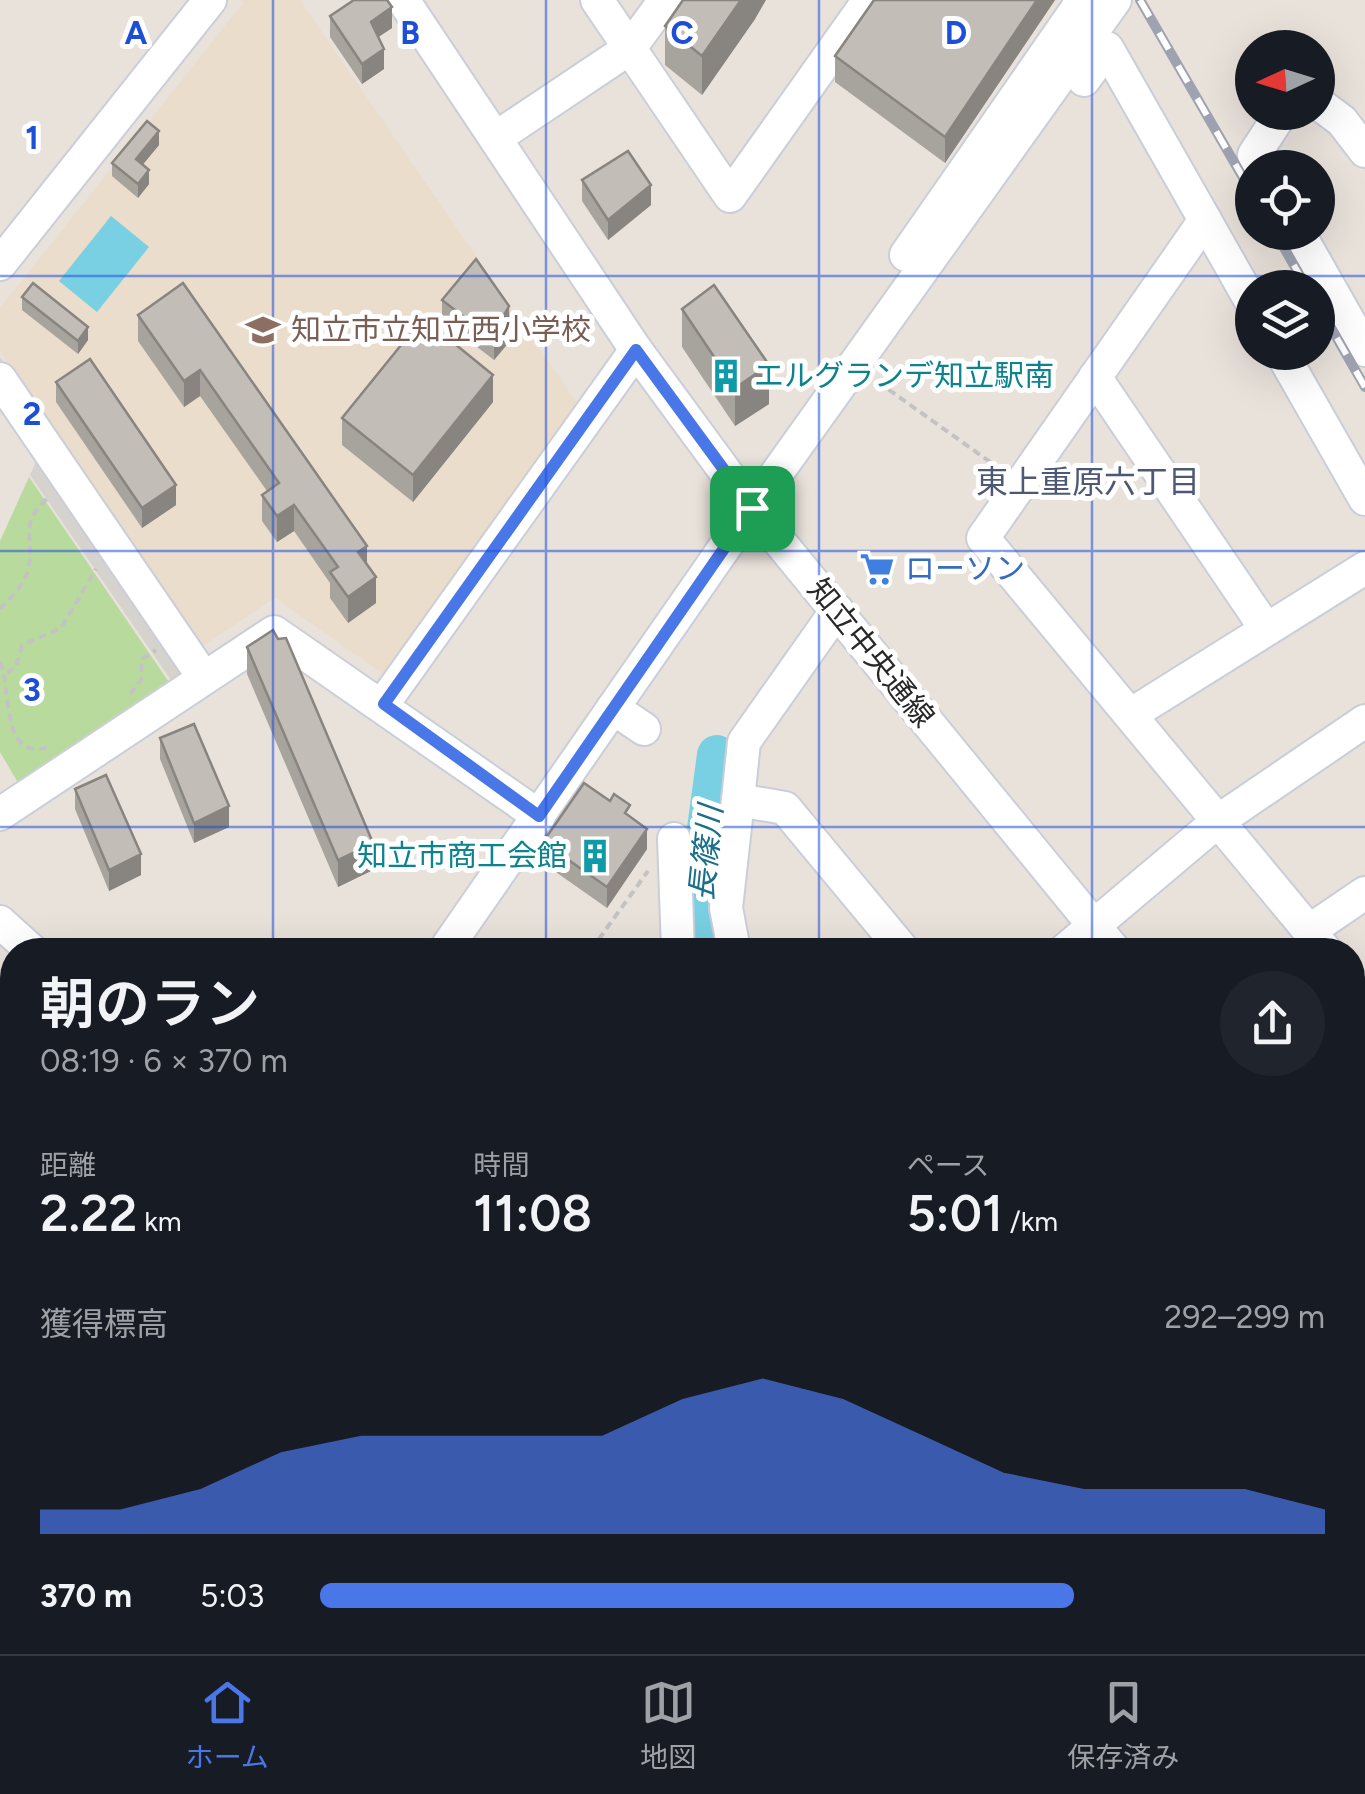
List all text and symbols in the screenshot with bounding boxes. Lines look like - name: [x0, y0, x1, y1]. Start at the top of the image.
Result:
- text: A: [125, 14, 148, 52]
- text: B: [400, 14, 420, 52]
- text: C: [670, 14, 694, 52]
- text: D: [945, 14, 967, 52]
- north arrow: [1235, 30, 1335, 130]
- map controls: [1235, 30, 1335, 370]
- text: 1: [25, 119, 39, 157]
- button: locate: [1235, 150, 1335, 250]
- button: layers: [1235, 270, 1335, 370]
- school or university icon: 知立市立知立西小学校: [244, 311, 282, 349]
- place label: 知立市立知立西小学校: [291, 311, 591, 348]
- building icon: エルグランデ知立駅南: [707, 357, 745, 395]
- place label: エルグランデ知立駅南: [754, 357, 1054, 394]
- text: 2: [23, 395, 41, 433]
- district label: 東上重原六丁目: [976, 463, 1200, 501]
- pin: [710, 466, 795, 551]
- icon: arrive: [725, 481, 780, 536]
- supermarket icon: ローソン: [858, 550, 896, 588]
- place label: ローソン: [905, 550, 1025, 587]
- street label: 知立中央通線: [800, 571, 942, 734]
- text: 3: [23, 671, 41, 709]
- water label: 長篠川: [682, 800, 730, 903]
- place label: 知立市商工会館: [357, 837, 567, 874]
- building icon: 知立市商工会館: [576, 837, 614, 875]
- text: 朝のラン: [40, 971, 260, 1037]
- button: share: [1220, 971, 1325, 1076]
- text: 08:19 · 6 × 370 m: [40, 1042, 288, 1080]
- text: 距離: [40, 1148, 96, 1182]
- text: 時間: [473, 1148, 529, 1182]
- text: ペース: [907, 1148, 989, 1182]
- text: 2.22: [40, 1183, 137, 1244]
- text: 11:08: [473, 1183, 592, 1244]
- text: 5:01: [907, 1183, 1003, 1244]
- text: km: [137, 1204, 182, 1238]
- text: /km: [1003, 1204, 1058, 1238]
- text: 292–299 m: [1164, 1298, 1325, 1336]
- text: 獲得標高: [40, 1305, 168, 1343]
- text: 370 m: [40, 1577, 132, 1615]
- text: 5:03: [200, 1577, 264, 1615]
- tab: ホーム: [186, 1675, 269, 1775]
- tab: 地図: [640, 1675, 696, 1775]
- tab: 保存済み: [1067, 1675, 1179, 1775]

